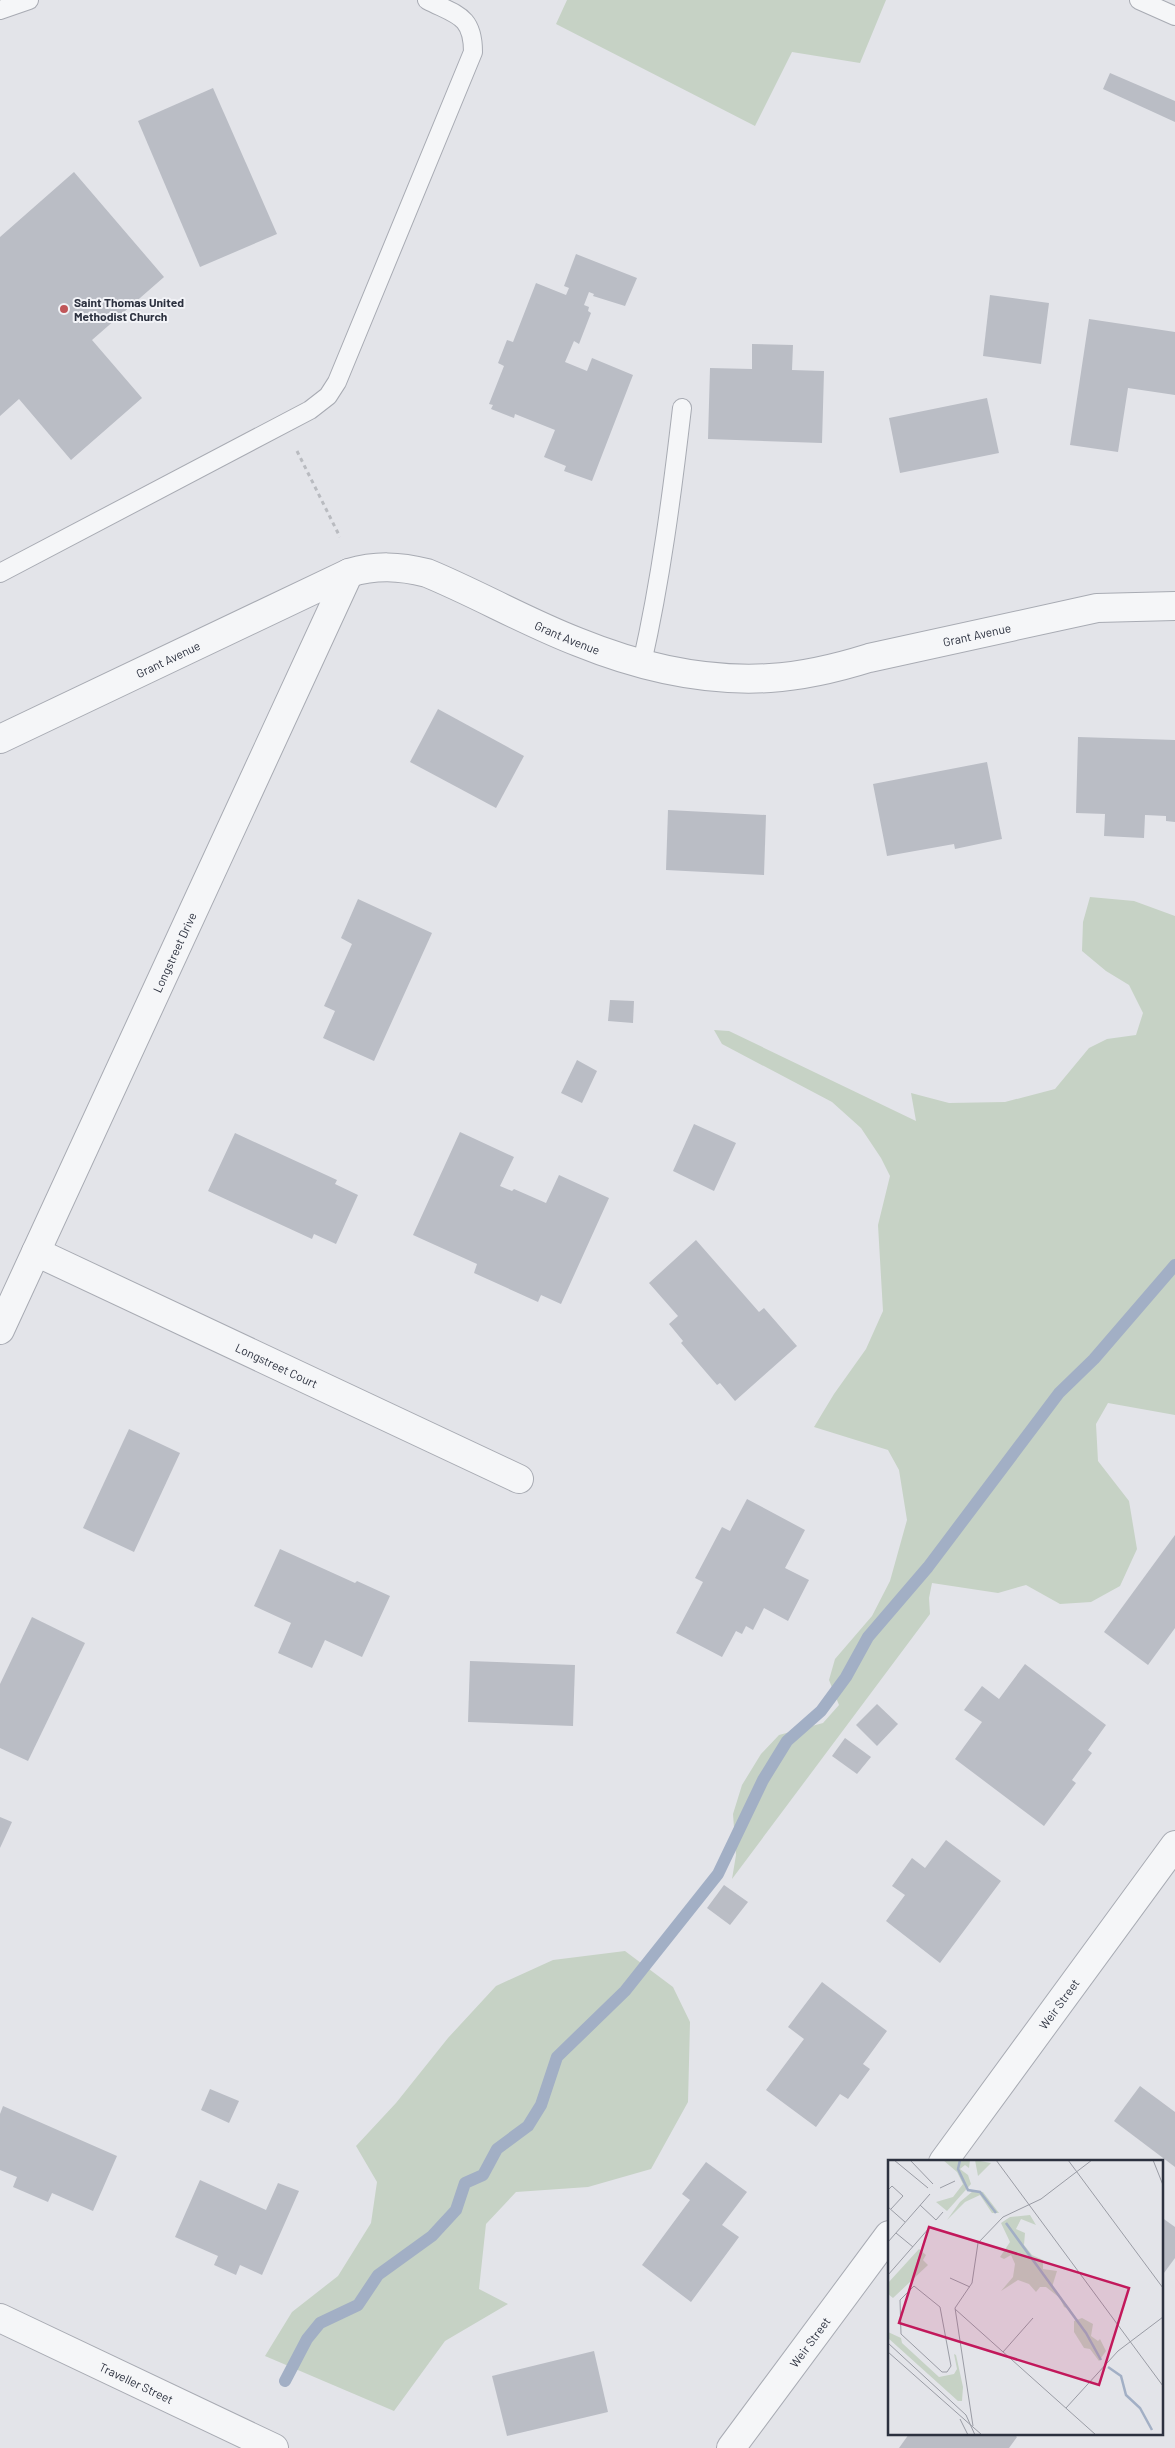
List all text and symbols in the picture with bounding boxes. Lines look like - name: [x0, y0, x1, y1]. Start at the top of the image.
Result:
- place label: Saint Thomas United Methodist Church: [74, 295, 184, 323]
- marker: Saint Thomas United Methodist Church: [58, 303, 70, 315]
- street label: Grant Avenue: [533, 617, 602, 657]
- street label: Grant Avenue: [941, 620, 1012, 649]
- street label: Grant Avenue: [134, 638, 202, 680]
- street label: Longstreet Drive: [150, 910, 199, 995]
- street label: Longstreet Court: [233, 1340, 320, 1390]
- street label: Weir Street: [1036, 1976, 1082, 2032]
- inset map: [888, 2160, 1162, 2436]
- street label: Weir Street: [786, 2314, 833, 2370]
- street label: Traveller Street: [97, 2359, 176, 2406]

